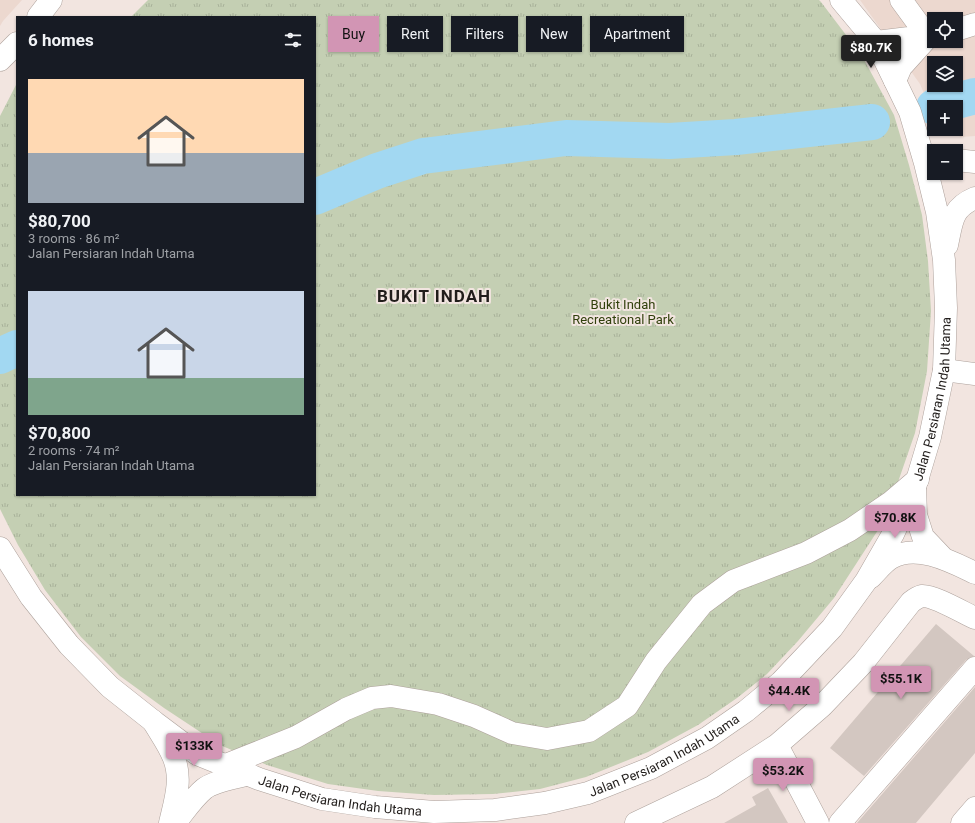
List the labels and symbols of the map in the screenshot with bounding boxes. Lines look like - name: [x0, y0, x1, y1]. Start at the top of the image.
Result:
- pin: $80.7K: [838, 35, 904, 69]
- district label: BUKIT INDAH: [377, 286, 491, 306]
- park label: Bukit Indah Recreational Park: [572, 297, 674, 327]
- street label: Jalan Persiaran Indah Utama: [910, 317, 954, 483]
- pin: $70.8K: [862, 505, 928, 539]
- pin: $55.1K: [868, 666, 934, 700]
- pin: $44.4K: [756, 678, 822, 712]
- street label: Jalan Persiaran Indah Utama: [587, 711, 742, 800]
- pin: $133K: [166, 733, 222, 767]
- pin: $53.2K: [750, 758, 816, 792]
- street label: Jalan Persiaran Indah Utama: [257, 772, 423, 819]

